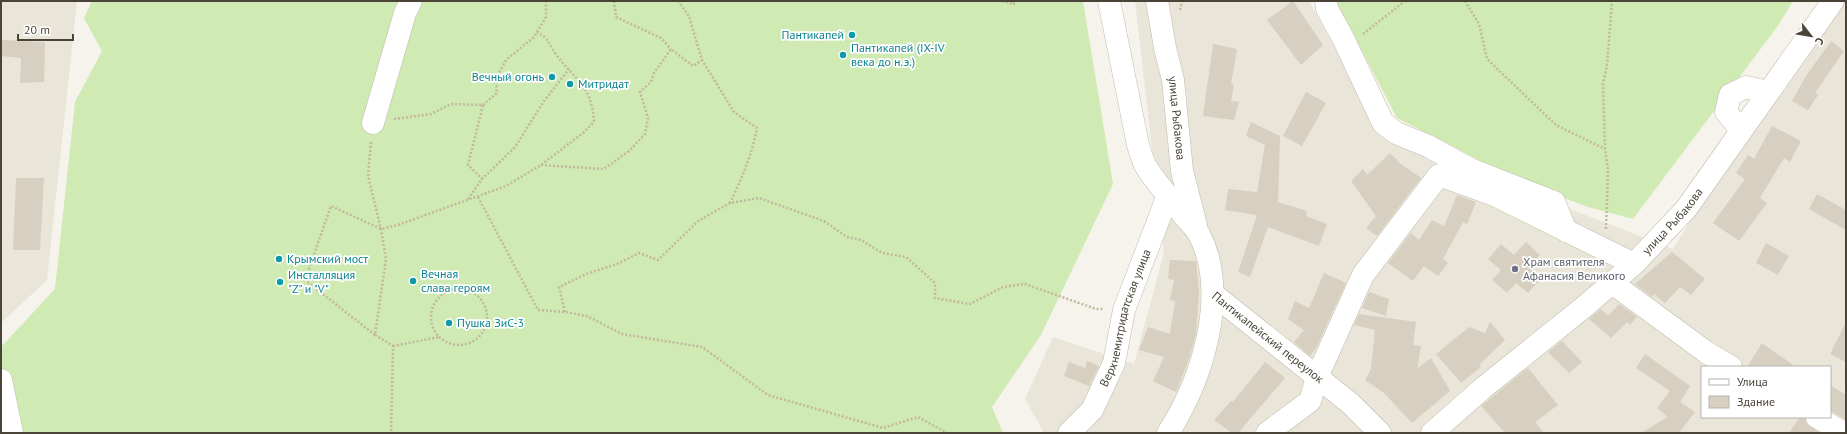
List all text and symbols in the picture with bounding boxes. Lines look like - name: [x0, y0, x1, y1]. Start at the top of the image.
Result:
- scale bar: [18, 16, 73, 42]
- north arrow: [1791, 16, 1831, 56]
- text: 20 m: [24, 22, 50, 37]
- place label: Пантикапей: [782, 27, 844, 42]
- marker: Пантикапей: [847, 30, 857, 40]
- text: С: [1812, 35, 1827, 47]
- place label: Пантикапей (IX-IV века до н.э.): [851, 40, 945, 69]
- marker: Пантикапей (IX-IV века до н.э.): [838, 50, 848, 60]
- place label: Вечный огонь: [472, 69, 544, 84]
- marker: Вечный огонь: [547, 72, 557, 82]
- street label: улица Рыбакова: [1165, 74, 1189, 161]
- place label: Митридат: [578, 76, 629, 91]
- marker: Митридат: [565, 79, 575, 89]
- street label: улица Рыбакова: [1639, 185, 1706, 258]
- street label: Верхнемитридатская улица: [1096, 247, 1154, 389]
- place label: Крымский мост: [287, 251, 368, 266]
- marker: Крымский мост: [274, 254, 284, 264]
- place label: Храм святителя Афанасия Великого: [1523, 254, 1625, 283]
- marker: Храм святителя Афанасия Великого: [1510, 264, 1520, 274]
- place label: Вечная слава героям: [421, 266, 490, 295]
- place label: Инсталляция "Z" и "V": [288, 267, 355, 296]
- marker: Вечная слава героям: [408, 276, 418, 286]
- marker: Инсталляция "Z" и "V": [275, 277, 285, 287]
- street label: Пантикапейский переулок: [1209, 288, 1327, 386]
- place label: Пушка ЗиС-3: [457, 315, 524, 330]
- marker: Пушка ЗиС-3: [444, 318, 454, 328]
- legend: [1701, 366, 1831, 418]
- text: Улица: [1737, 374, 1768, 389]
- text: Здание: [1737, 394, 1775, 409]

